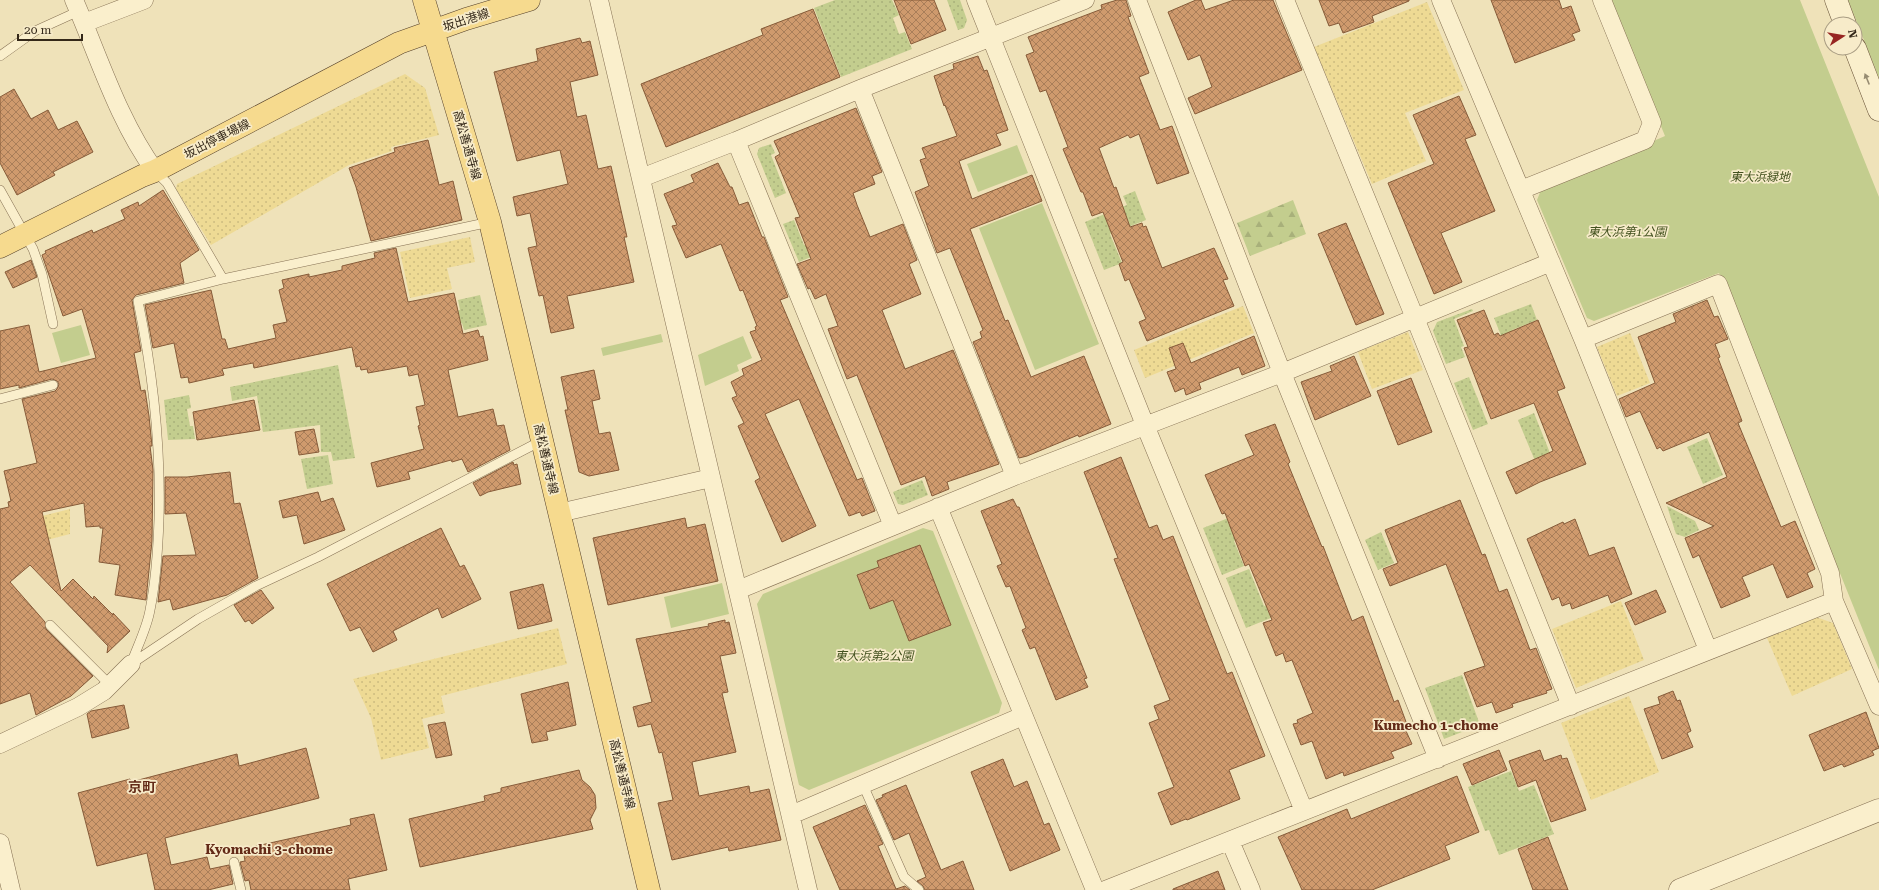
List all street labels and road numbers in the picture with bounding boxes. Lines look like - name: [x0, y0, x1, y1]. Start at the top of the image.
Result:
- street label: 坂出港線: [441, 6, 491, 34]
- street label: 高松善通寺線: [450, 108, 484, 182]
- street label: 坂出停車場線: [182, 116, 252, 162]
- street label: 高松善通寺線: [531, 422, 561, 496]
- street label: 高松善通寺線: [606, 737, 638, 811]

